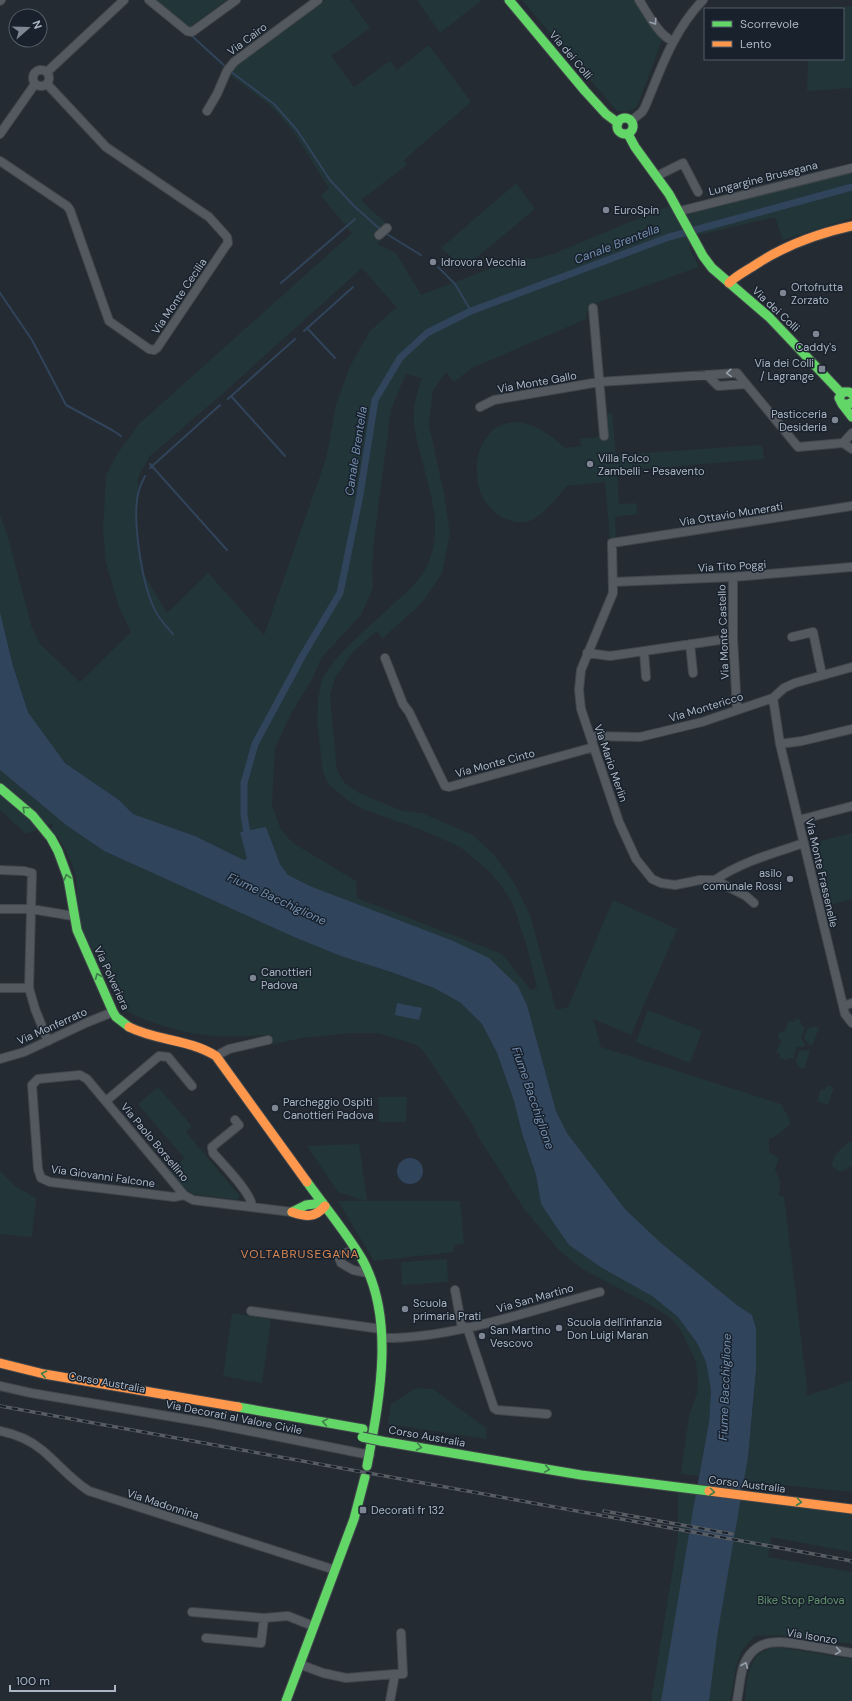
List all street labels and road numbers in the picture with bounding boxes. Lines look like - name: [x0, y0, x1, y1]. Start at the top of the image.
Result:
- street label: Via Cairo: [224, 20, 270, 58]
- street label: Via dei Colli: [546, 28, 596, 82]
- street label: Lungargine Brusegana: [707, 158, 819, 198]
- street label: Via Monte Cecilia: [148, 255, 210, 337]
- street label: Via dei Colli: [749, 284, 803, 334]
- street label: Via Monte Gallo: [496, 368, 578, 396]
- street label: Via Ottavio Munerati: [678, 499, 784, 529]
- street label: Via Tito Poggi: [697, 557, 767, 575]
- street label: Via Monte Castello: [714, 584, 732, 680]
- street label: Via Montericco: [667, 689, 745, 725]
- street label: Via Mario Merlin: [591, 722, 631, 804]
- street label: Via Monte Cinto: [454, 746, 536, 780]
- street label: Via Monte Frassenelle: [803, 817, 841, 929]
- street label: Via Polveriera: [91, 944, 133, 1012]
- street label: Via Monferrato: [15, 1004, 89, 1048]
- street label: Via Paolo Borsellino: [118, 1100, 192, 1184]
- street label: Via Giovanni Falcone: [50, 1162, 156, 1190]
- street label: Via San Martino: [495, 1280, 575, 1316]
- street label: Corso Australia: [68, 1368, 146, 1396]
- street label: Via Decorati al Valore Civile: [164, 1397, 304, 1437]
- street label: Corso Australia: [388, 1422, 466, 1450]
- street label: Corso Australia: [708, 1472, 786, 1496]
- street label: Via Madonnina: [125, 1486, 201, 1522]
- street label: Via Isonzo: [786, 1625, 838, 1647]

